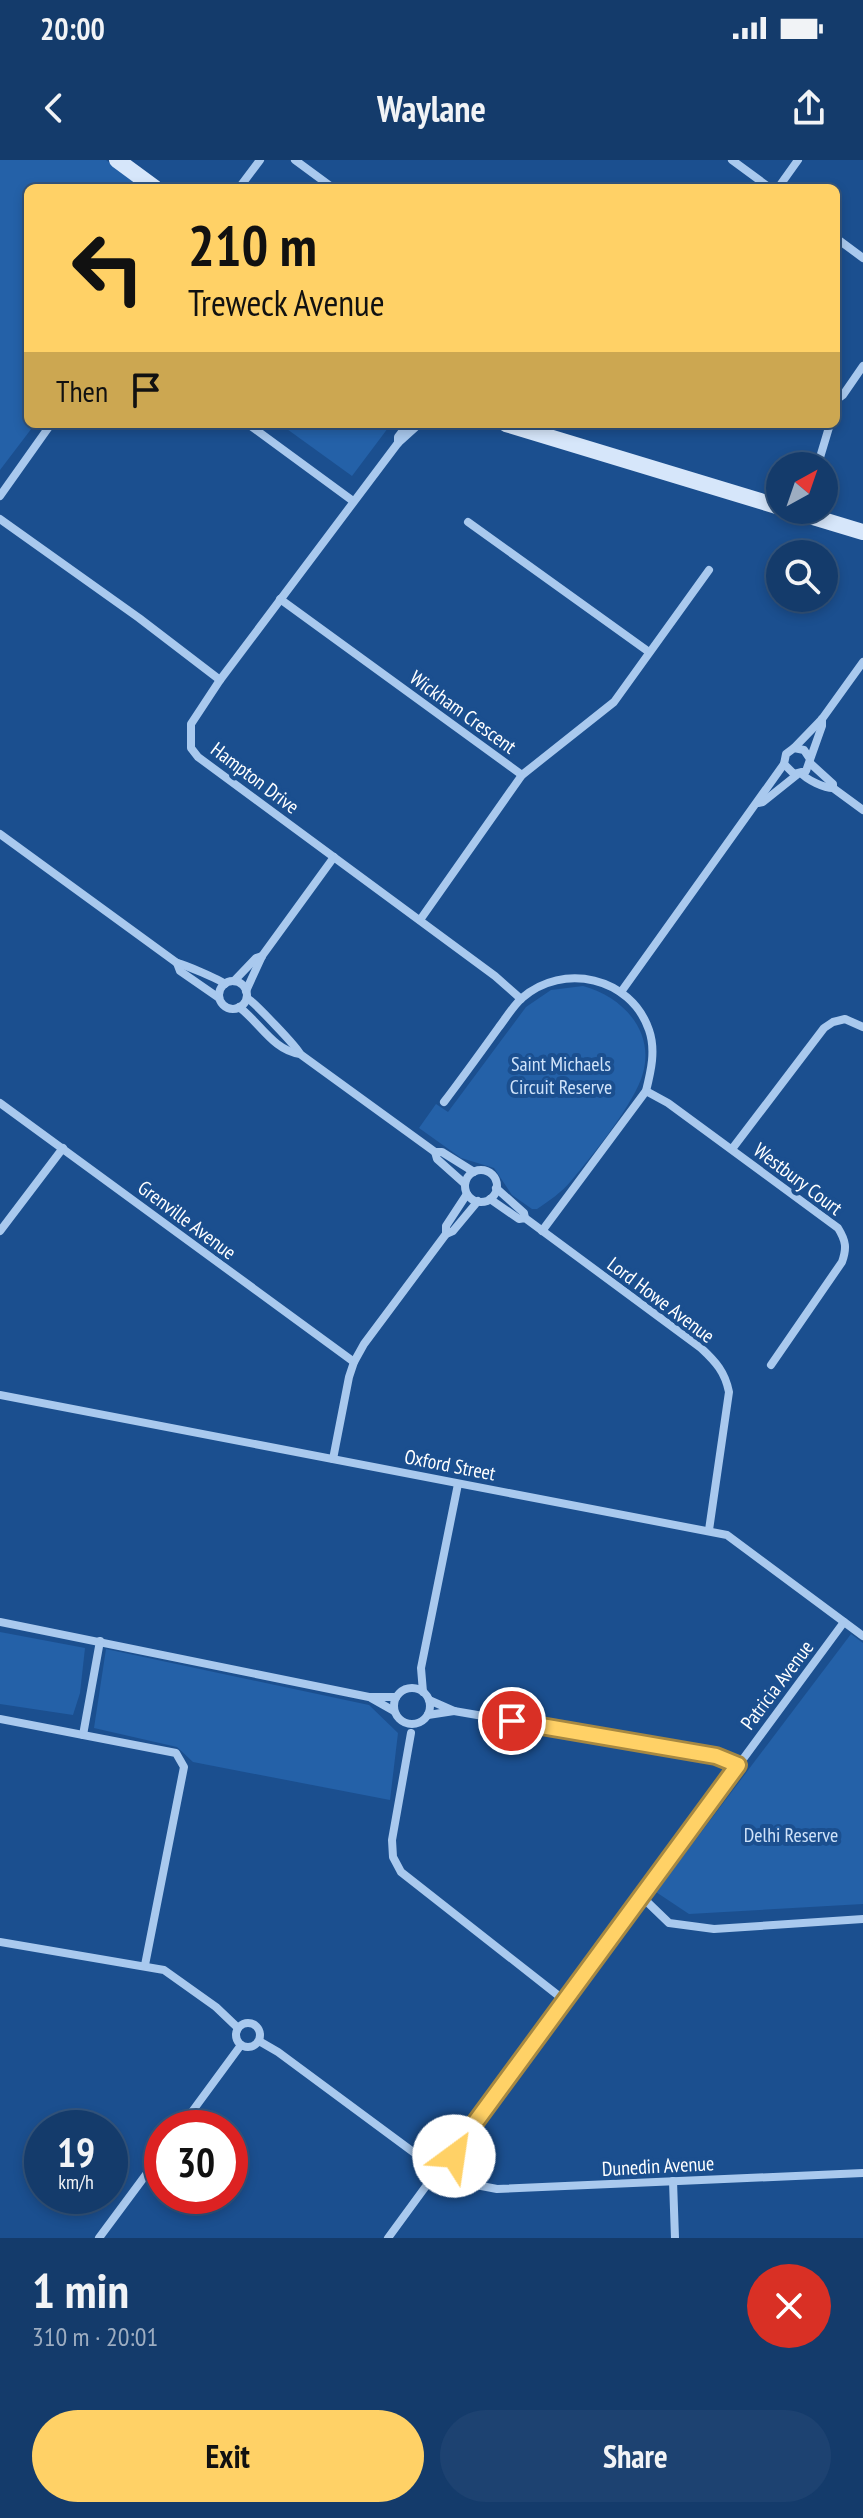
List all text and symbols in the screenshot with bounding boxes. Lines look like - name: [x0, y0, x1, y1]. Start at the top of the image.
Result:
- text: 20:00: [40, 9, 105, 48]
- text: Waylane: [377, 85, 486, 132]
- icon: back: [32, 86, 76, 130]
- icon: share: [787, 86, 831, 130]
- text: 210 m: [188, 209, 317, 281]
- icon: left: [56, 216, 160, 320]
- text: Treweck Avenue: [188, 279, 385, 326]
- icon: arrive: [124, 368, 168, 412]
- text: Then: [56, 371, 108, 410]
- north arrow: [766, 452, 838, 524]
- map controls: [766, 452, 838, 612]
- button: search: [766, 540, 838, 612]
- street label: Wickham Crescent: [405, 665, 522, 760]
- street label: Hampton Drive: [206, 736, 304, 820]
- park label: Saint Michaels Circuit Reserve: [510, 1051, 612, 1100]
- street label: Westbury Court: [748, 1137, 848, 1221]
- street label: Grenville Avenue: [133, 1175, 241, 1265]
- street label: Lord Howe Avenue: [602, 1251, 720, 1349]
- street label: Oxford Street: [402, 1443, 498, 1487]
- street label: Patricia Avenue: [735, 1635, 819, 1735]
- pin: [478, 1687, 546, 1755]
- icon: arrive: [490, 1699, 534, 1743]
- park label: Delhi Reserve: [744, 1822, 838, 1848]
- speed limit sign: 30: [144, 2110, 248, 2214]
- position arrow: [412, 2114, 496, 2198]
- text: 19: [57, 2126, 95, 2178]
- street label: Dunedin Avenue: [601, 2150, 715, 2182]
- text: km/h: [58, 2169, 94, 2195]
- text: 1 min: [32, 2259, 129, 2321]
- button: close: [747, 2264, 831, 2348]
- text: 310 m · 20:01: [32, 2320, 158, 2353]
- button: Exit: [32, 2410, 424, 2502]
- button: Share: [440, 2410, 831, 2502]

